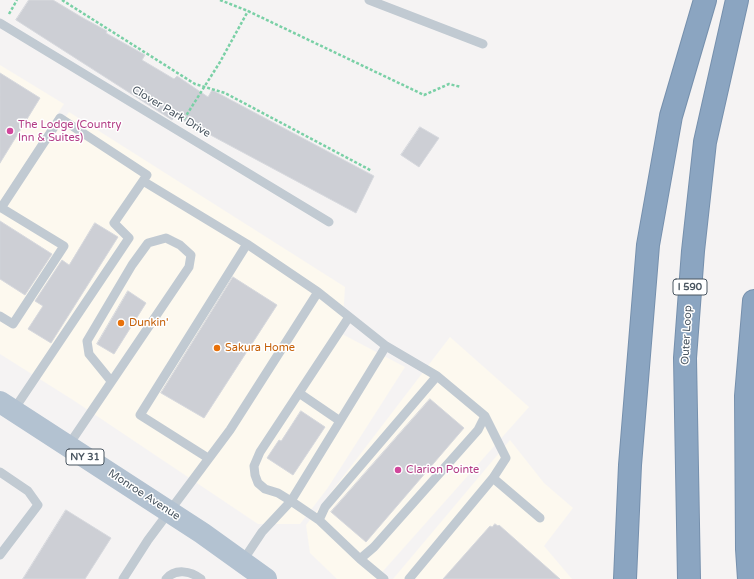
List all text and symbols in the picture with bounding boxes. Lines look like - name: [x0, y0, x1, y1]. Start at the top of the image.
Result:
- street label: Clover Park Drive: [129, 83, 213, 141]
- place label: The Lodge (Country Inn & Suites): [18, 118, 121, 144]
- marker: The Lodge (Country Inn & Suites): [5, 126, 15, 136]
- road number: I 590: [673, 279, 707, 295]
- street label: Outer Loop: [679, 305, 695, 365]
- place label: Dunkin': [129, 316, 168, 330]
- marker: Dunkin': [116, 318, 126, 328]
- place label: Sakura Home: [225, 341, 295, 355]
- marker: Sakura Home: [212, 343, 222, 353]
- road number: NY 31: [66, 449, 104, 465]
- place label: Clarion Pointe: [406, 463, 479, 477]
- marker: Clarion Pointe: [393, 465, 403, 475]
- street label: Monroe Avenue: [106, 467, 182, 523]

